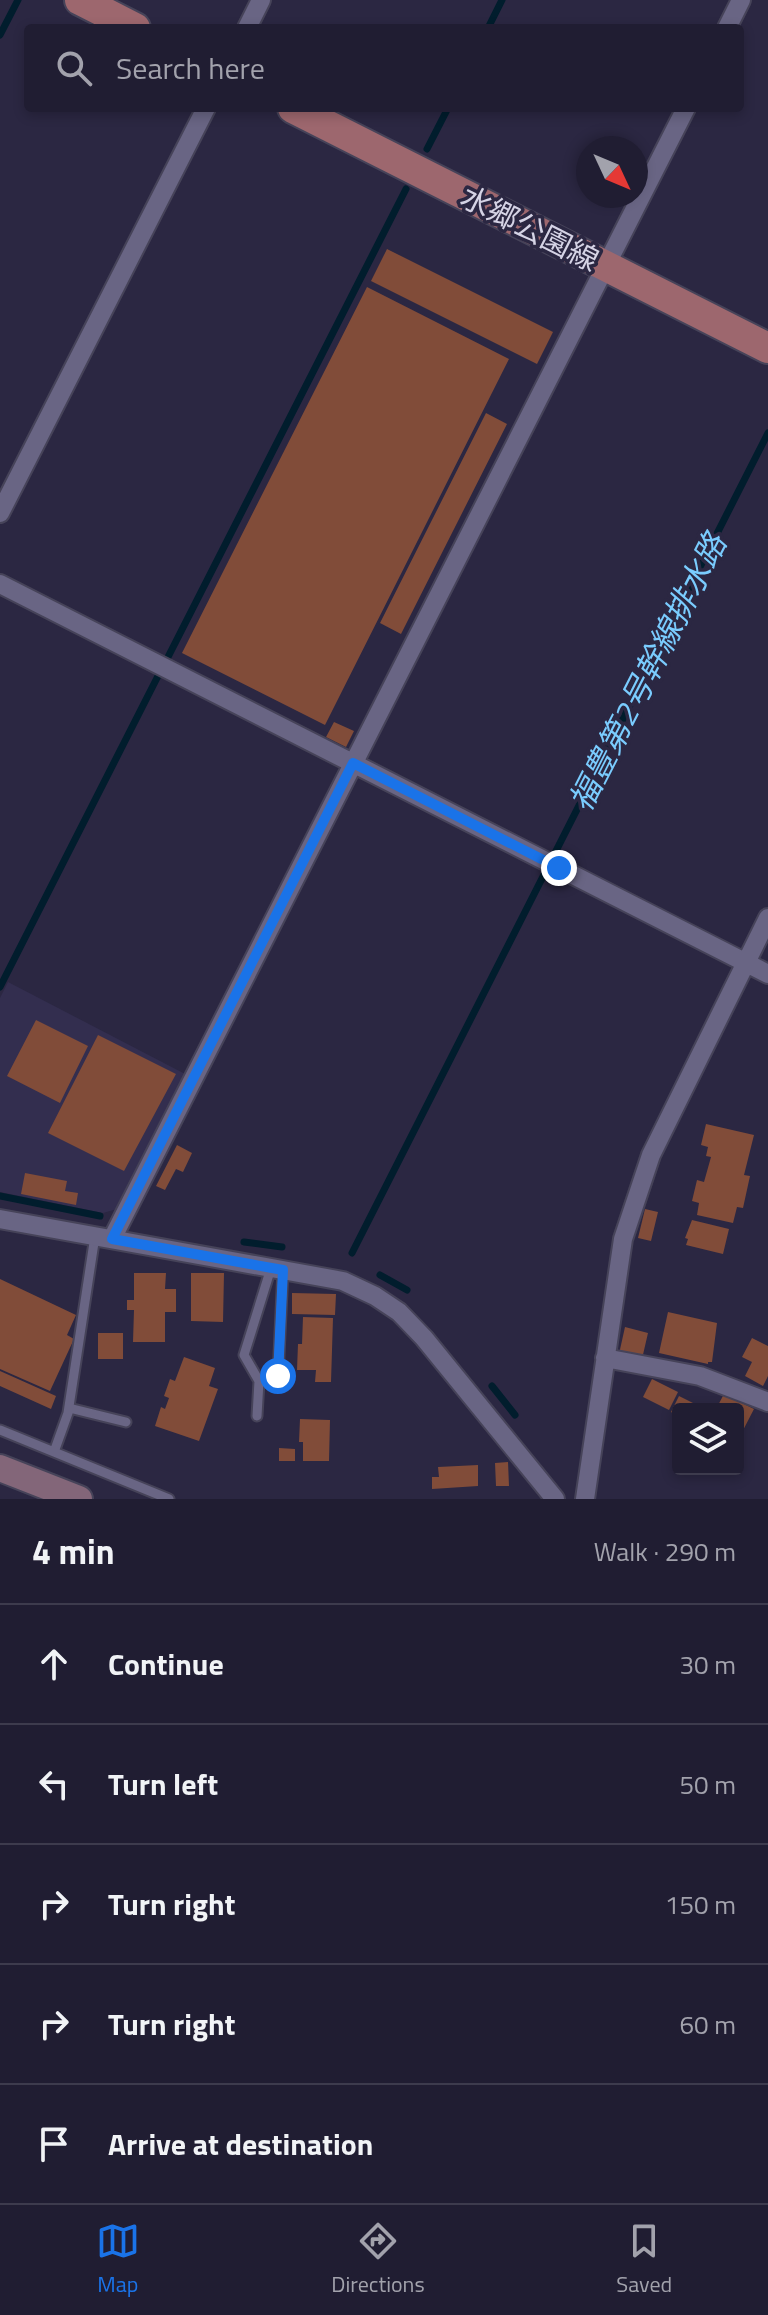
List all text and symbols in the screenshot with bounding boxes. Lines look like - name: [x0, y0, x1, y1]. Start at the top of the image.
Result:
- search box: [24, 24, 744, 112]
- text: Search here: [116, 45, 265, 91]
- icon: search: [52, 46, 96, 90]
- north arrow: [576, 136, 648, 208]
- street label: 水郷公園線: [453, 173, 607, 283]
- water label: 福豊第2号幹線排水路: [556, 522, 739, 819]
- route end: [541, 850, 577, 886]
- route start: [260, 1358, 296, 1394]
- map controls: [672, 1403, 744, 1475]
- button: layers: [672, 1403, 744, 1475]
- text: 4 min: [32, 1525, 115, 1577]
- text: Walk · 290 m: [594, 1532, 736, 1571]
- text: Continue: [108, 1641, 224, 1687]
- icon: ahead: [32, 1642, 76, 1686]
- text: 30 m: [679, 1645, 736, 1684]
- text: Turn left: [108, 1761, 218, 1807]
- icon: left: [32, 1762, 76, 1806]
- text: 50 m: [679, 1765, 736, 1804]
- text: Turn right: [108, 1881, 236, 1927]
- icon: right: [32, 1882, 76, 1926]
- text: 150 m: [665, 1885, 736, 1924]
- text: Turn right: [108, 2001, 236, 2047]
- icon: right: [32, 2002, 76, 2046]
- text: 60 m: [679, 2005, 736, 2044]
- text: Arrive at destination: [108, 2121, 373, 2167]
- icon: arrive: [32, 2122, 76, 2166]
- tab: Map: [96, 2219, 140, 2301]
- tab: Directions: [331, 2219, 425, 2301]
- tab: Saved: [616, 2219, 672, 2301]

